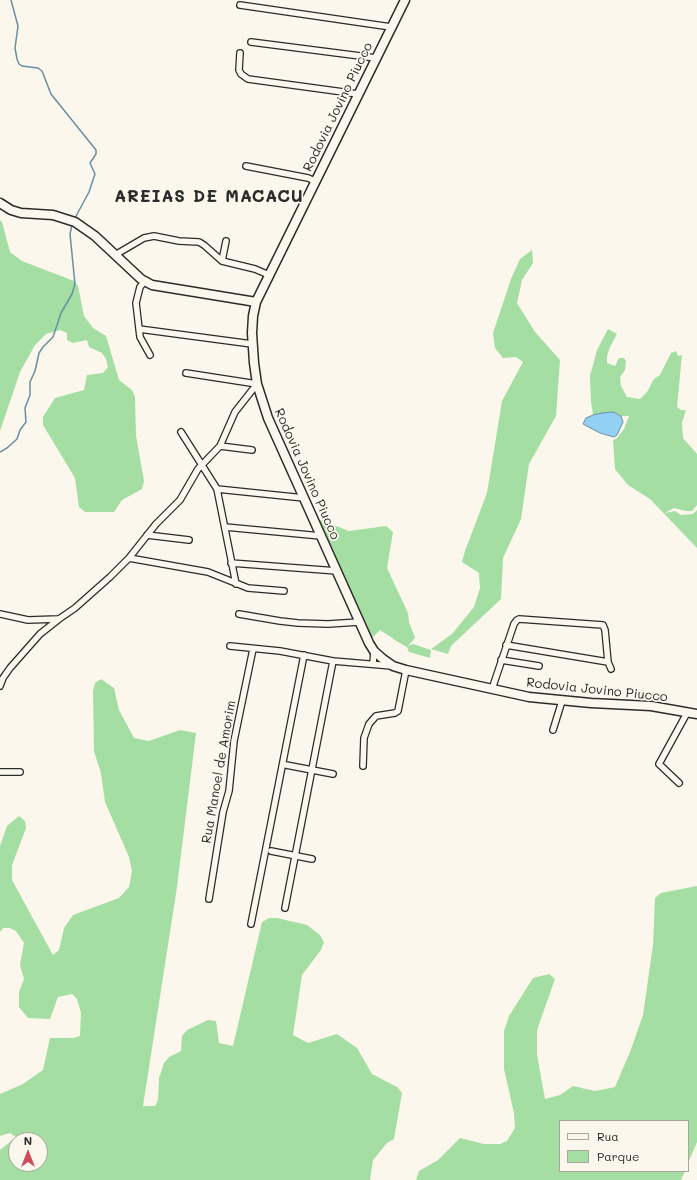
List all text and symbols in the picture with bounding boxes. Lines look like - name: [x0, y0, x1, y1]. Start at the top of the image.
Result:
- street label: Rodovia Jovino Piucco: [300, 40, 376, 174]
- district label: AREIAS DE MACACU: [114, 187, 304, 207]
- street label: Rodovia Jovino Piucco: [271, 406, 343, 542]
- street label: Rodovia Jovino Piucco: [526, 675, 668, 705]
- street label: Rua Manoel de Amorim: [199, 699, 239, 845]
- legend: [559, 1120, 689, 1172]
- text: Rua: [597, 1128, 619, 1144]
- north arrow: [8, 1132, 48, 1172]
- text: N: [24, 1133, 32, 1148]
- text: Parque: [597, 1148, 640, 1164]

